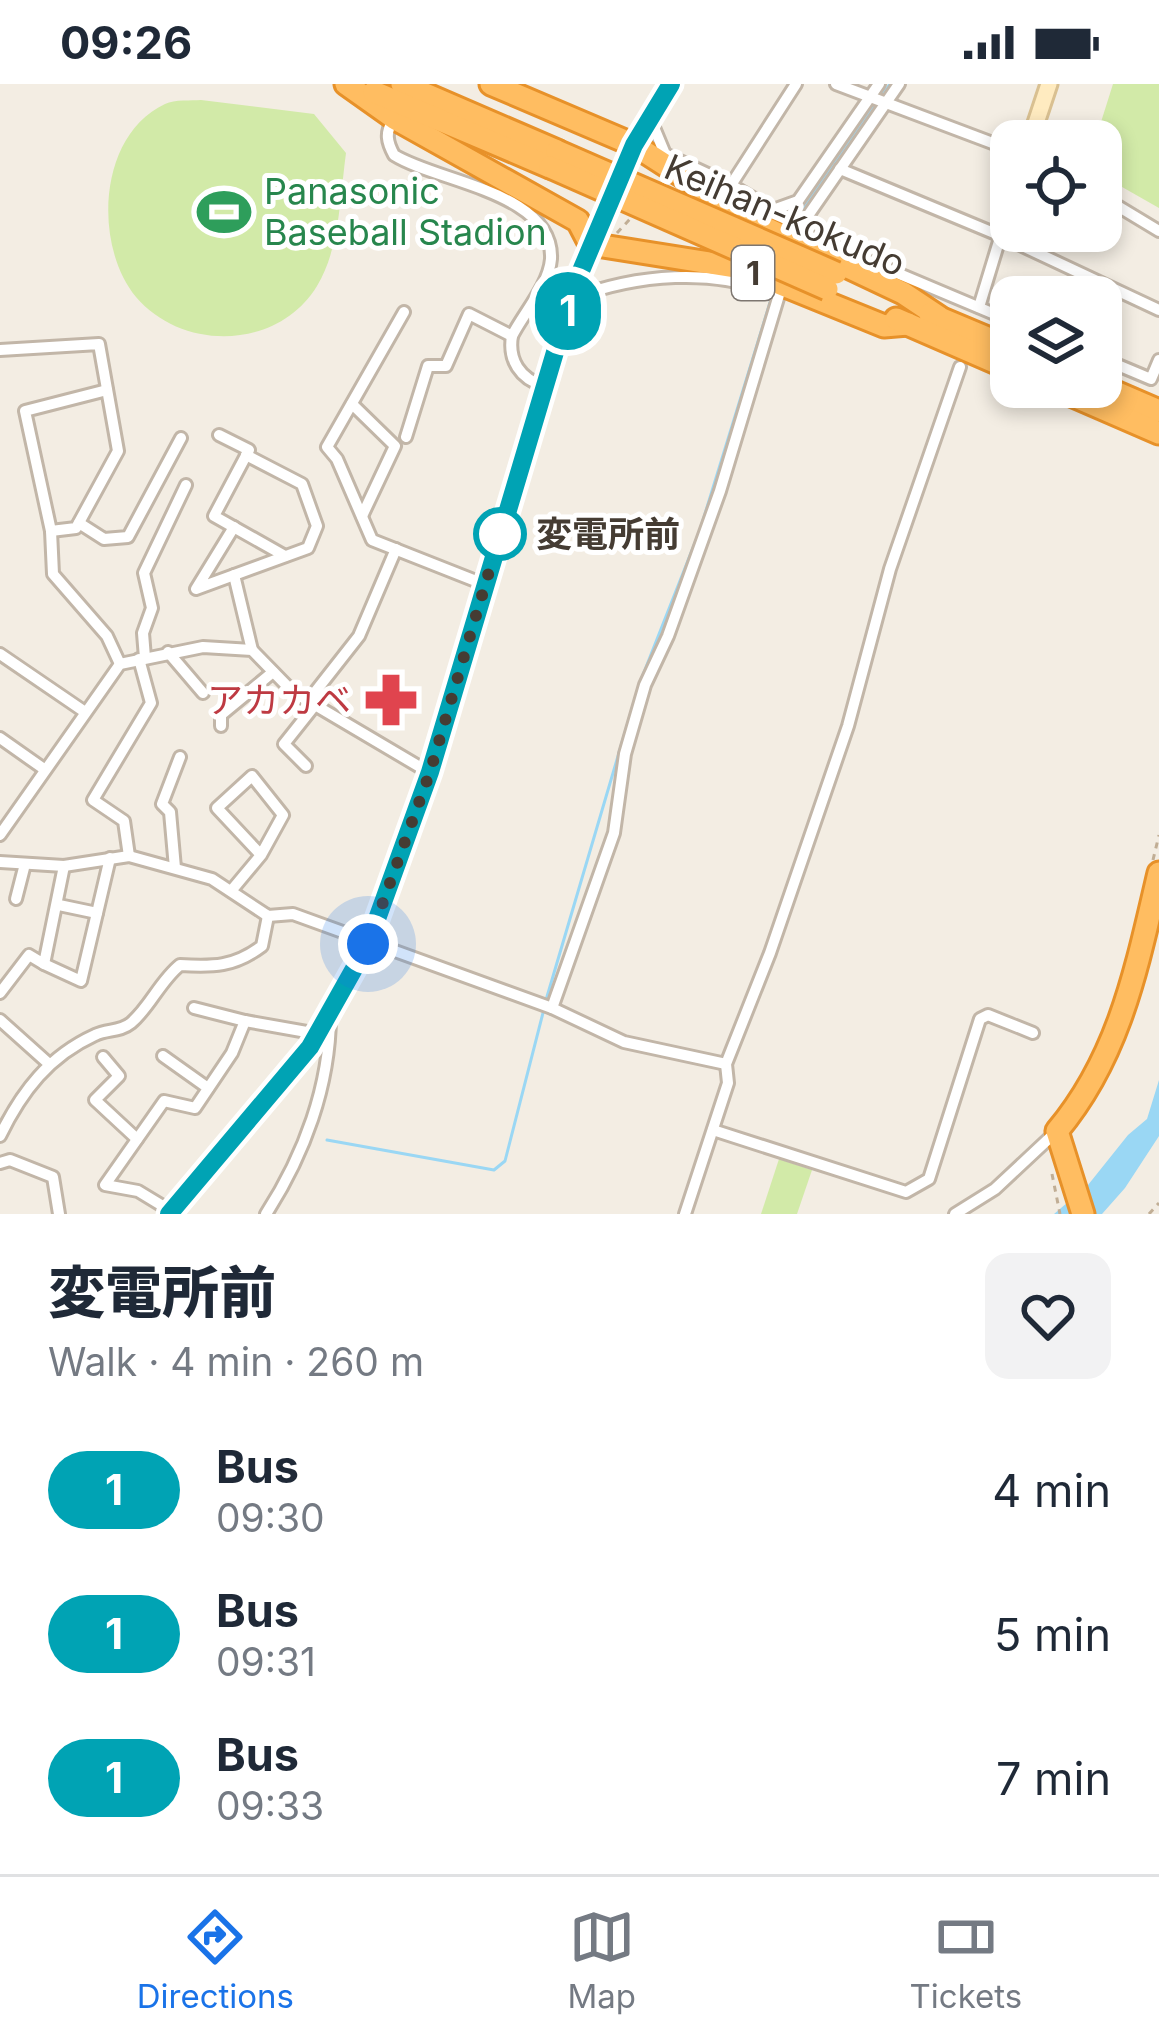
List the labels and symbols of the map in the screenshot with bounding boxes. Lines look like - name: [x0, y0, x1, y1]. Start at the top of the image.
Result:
- street label: Keihan-kokudo: [658, 145, 912, 285]
- place label: Panasonic Baseball Stadion: [264, 169, 547, 254]
- sports icon: Panasonic Baseball Stadion: [195, 183, 253, 241]
- road number: 1: [732, 246, 774, 300]
- line badge: 1: [529, 272, 607, 350]
- marker: 変電所前: [475, 509, 525, 559]
- place label: 変電所前: [536, 512, 680, 556]
- pharmacy icon: アカカベ: [362, 671, 420, 729]
- place label: アカカベ: [207, 678, 351, 722]
- your location: [338, 914, 398, 974]

